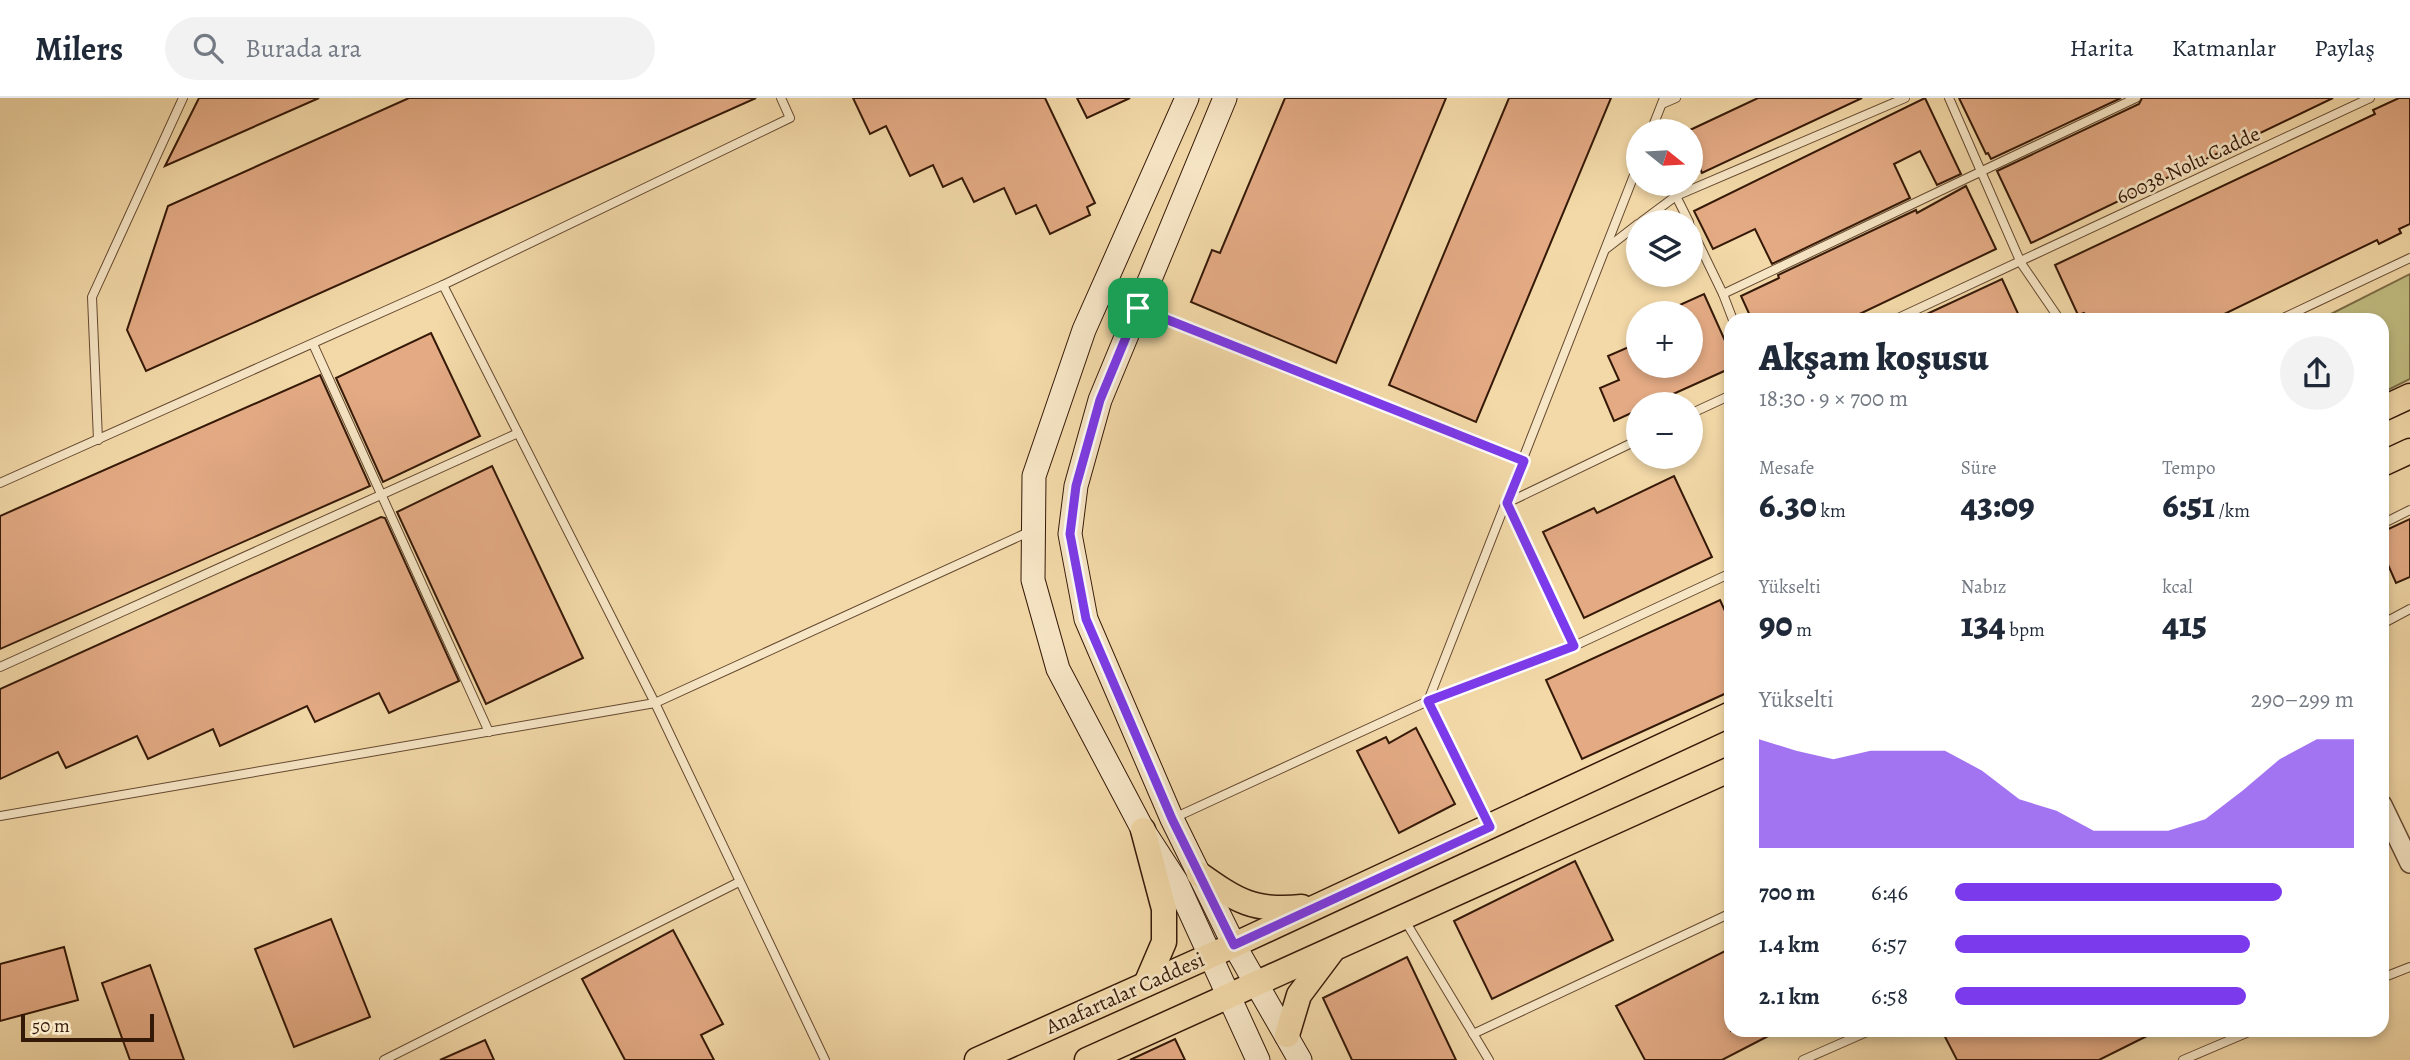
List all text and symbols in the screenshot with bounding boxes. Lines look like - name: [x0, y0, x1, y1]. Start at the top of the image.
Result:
- search box: [165, 17, 655, 80]
- text: Milers: [35, 26, 123, 71]
- icon: search: [189, 29, 227, 67]
- text: Burada ara: [245, 31, 362, 66]
- text: Harita: [2070, 32, 2134, 64]
- text: Katmanlar: [2172, 32, 2276, 64]
- text: Paylaş: [2314, 32, 2375, 64]
- north arrow: [1626, 119, 1703, 196]
- map controls: [1626, 119, 1703, 469]
- street label: 60038 Nolu Cadde: [2111, 119, 2265, 211]
- button: layers: [1626, 210, 1703, 287]
- pin: [1108, 278, 1168, 338]
- icon: arrive: [1119, 289, 1157, 327]
- button: +: [1626, 301, 1703, 378]
- text: Akşam koşusu: [1759, 331, 1989, 383]
- button: share: [2280, 336, 2354, 410]
- text: 18:30 · 9 × 700 m: [1759, 383, 1908, 414]
- button: −: [1626, 392, 1703, 469]
- text: Mesafe: [1759, 455, 1814, 481]
- text: Süre: [1961, 455, 1997, 481]
- text: Tempo: [2162, 455, 2215, 481]
- text: 6.30: [1759, 481, 1817, 529]
- text: 43:09: [1961, 481, 2035, 529]
- text: 6:51: [2162, 481, 2215, 529]
- text: km: [1817, 498, 1846, 524]
- text: /km: [2215, 498, 2250, 524]
- text: Yükselti: [1759, 574, 1821, 600]
- text: Nabız: [1961, 574, 2007, 600]
- text: kcal: [2162, 574, 2193, 600]
- text: 90: [1759, 600, 1792, 648]
- text: 134: [1961, 600, 2006, 648]
- text: 415: [2162, 600, 2207, 648]
- text: m: [1792, 617, 1812, 643]
- text: bpm: [2006, 617, 2045, 643]
- text: Yükselti: [1759, 684, 1834, 715]
- text: 290–299 m: [2251, 684, 2354, 715]
- text: 700 m: [1759, 877, 1815, 908]
- text: 6:46: [1871, 877, 1908, 908]
- text: 1.4 km: [1759, 929, 1820, 960]
- text: 6:57: [1871, 929, 1907, 960]
- street label: Anafartalar Caddesi: [1040, 945, 1209, 1041]
- text: 2.1 km: [1759, 981, 1820, 1012]
- text: 6:58: [1871, 981, 1908, 1012]
- scale bar: [21, 1011, 154, 1043]
- text: 50 m: [32, 1013, 70, 1039]

